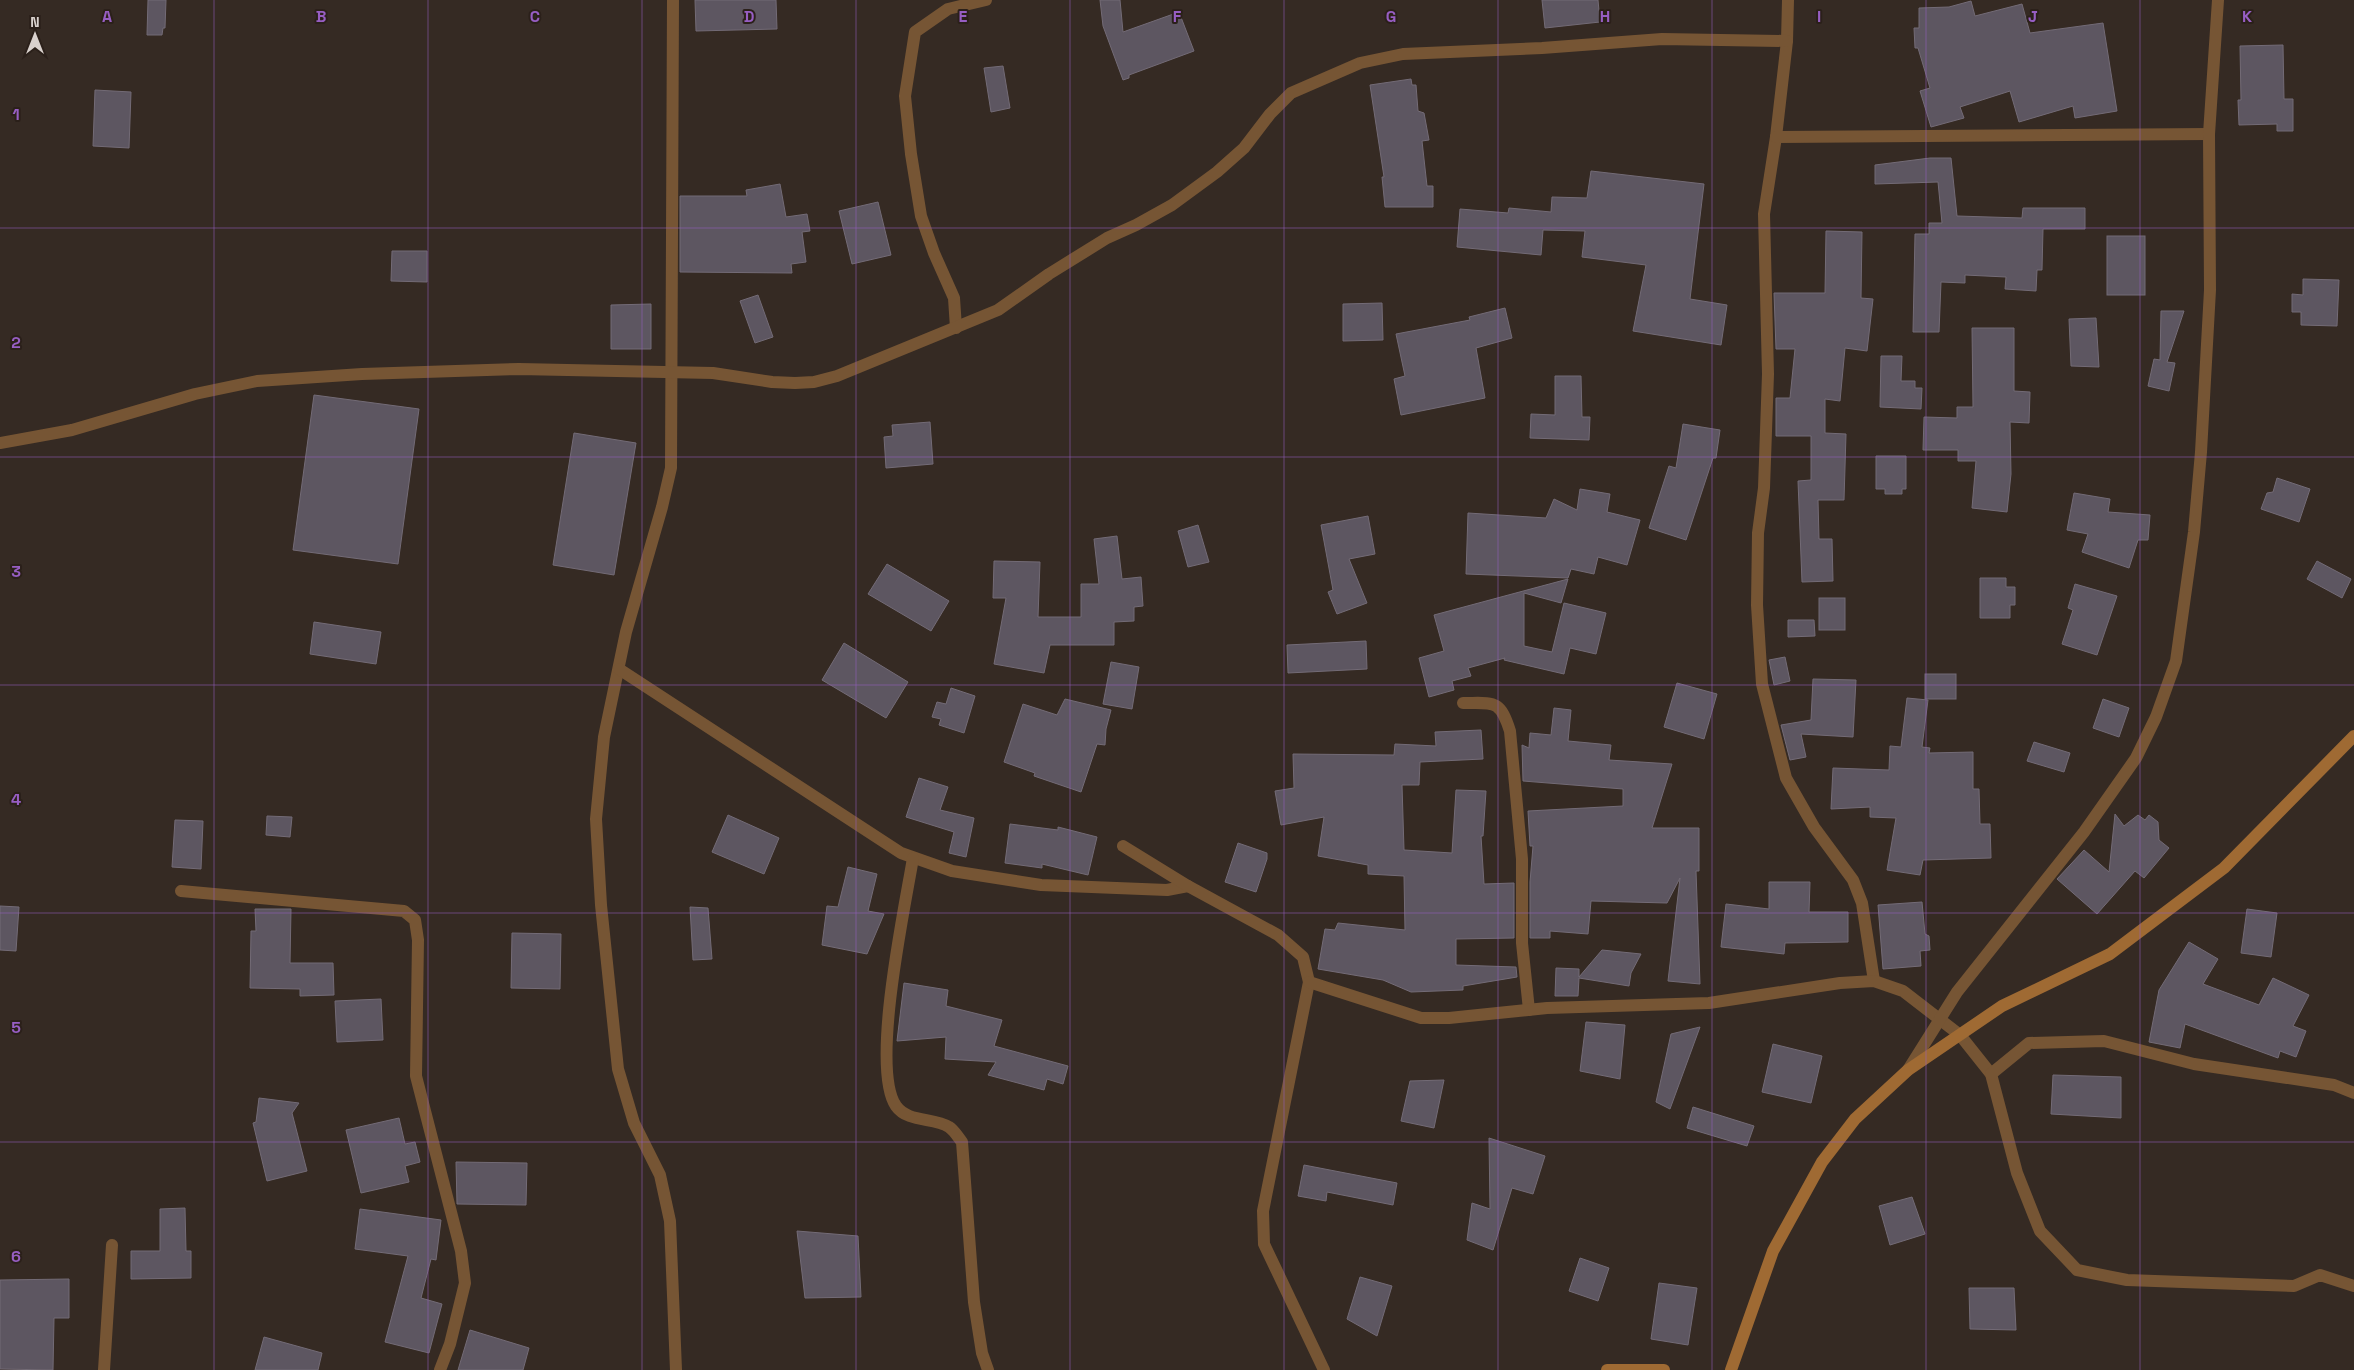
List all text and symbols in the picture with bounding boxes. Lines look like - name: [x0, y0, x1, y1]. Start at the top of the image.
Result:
- text: A: [102, 6, 112, 27]
- text: B: [316, 6, 326, 27]
- text: C: [530, 6, 540, 27]
- text: D: [744, 6, 754, 27]
- text: E: [959, 6, 968, 27]
- text: F: [1173, 6, 1182, 27]
- text: G: [1386, 6, 1396, 27]
- text: H: [1600, 6, 1610, 27]
- text: I: [1817, 6, 1821, 27]
- text: J: [2028, 6, 2038, 27]
- text: K: [2242, 6, 2252, 27]
- north arrow: [10, 10, 60, 60]
- text: N: [30, 13, 40, 31]
- text: 1: [12, 104, 20, 125]
- text: 2: [11, 332, 21, 353]
- text: 3: [11, 561, 21, 582]
- text: 4: [11, 789, 21, 810]
- text: 5: [11, 1017, 21, 1038]
- text: 6: [11, 1246, 21, 1267]

